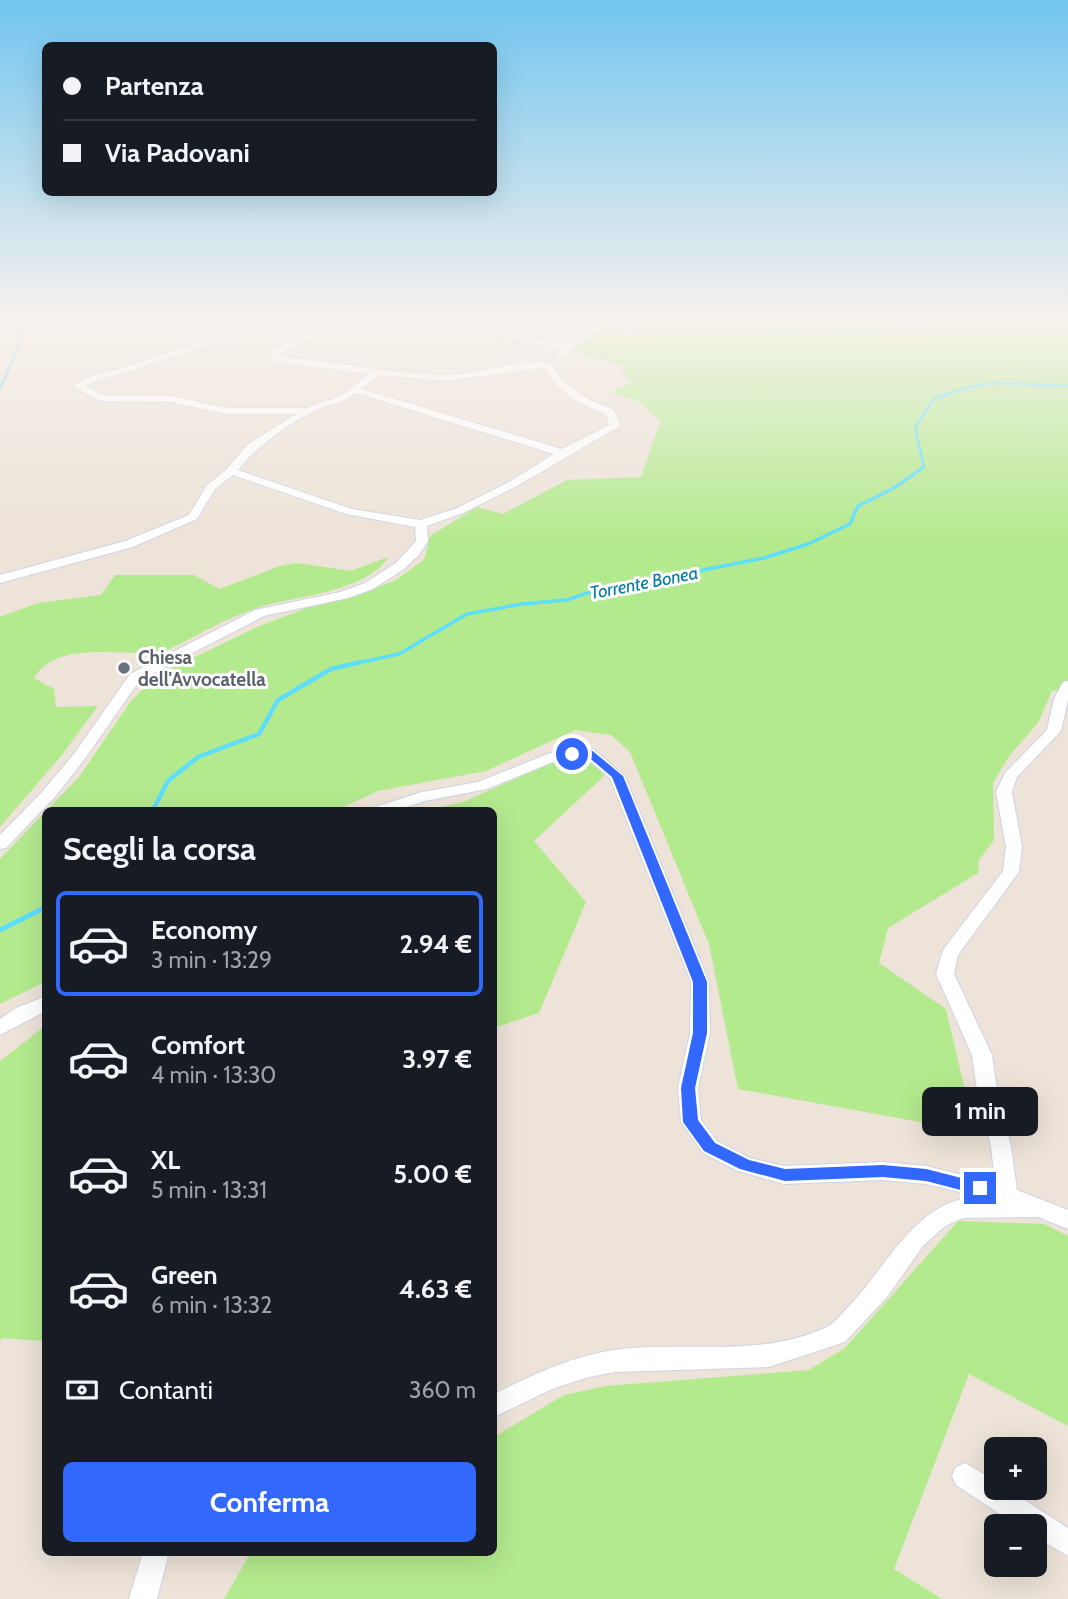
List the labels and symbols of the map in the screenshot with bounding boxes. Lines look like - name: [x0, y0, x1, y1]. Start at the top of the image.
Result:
- water label: Torrente Bonea: [588, 562, 700, 604]
- place label: Chiesa dell'Avvocatella: [138, 646, 266, 691]
- marker: Chiesa dell'Avvocatella: [116, 660, 132, 676]
- route start: [556, 738, 588, 770]
- callout: 1 min: [922, 1086, 1038, 1136]
- route end: [964, 1172, 996, 1204]

